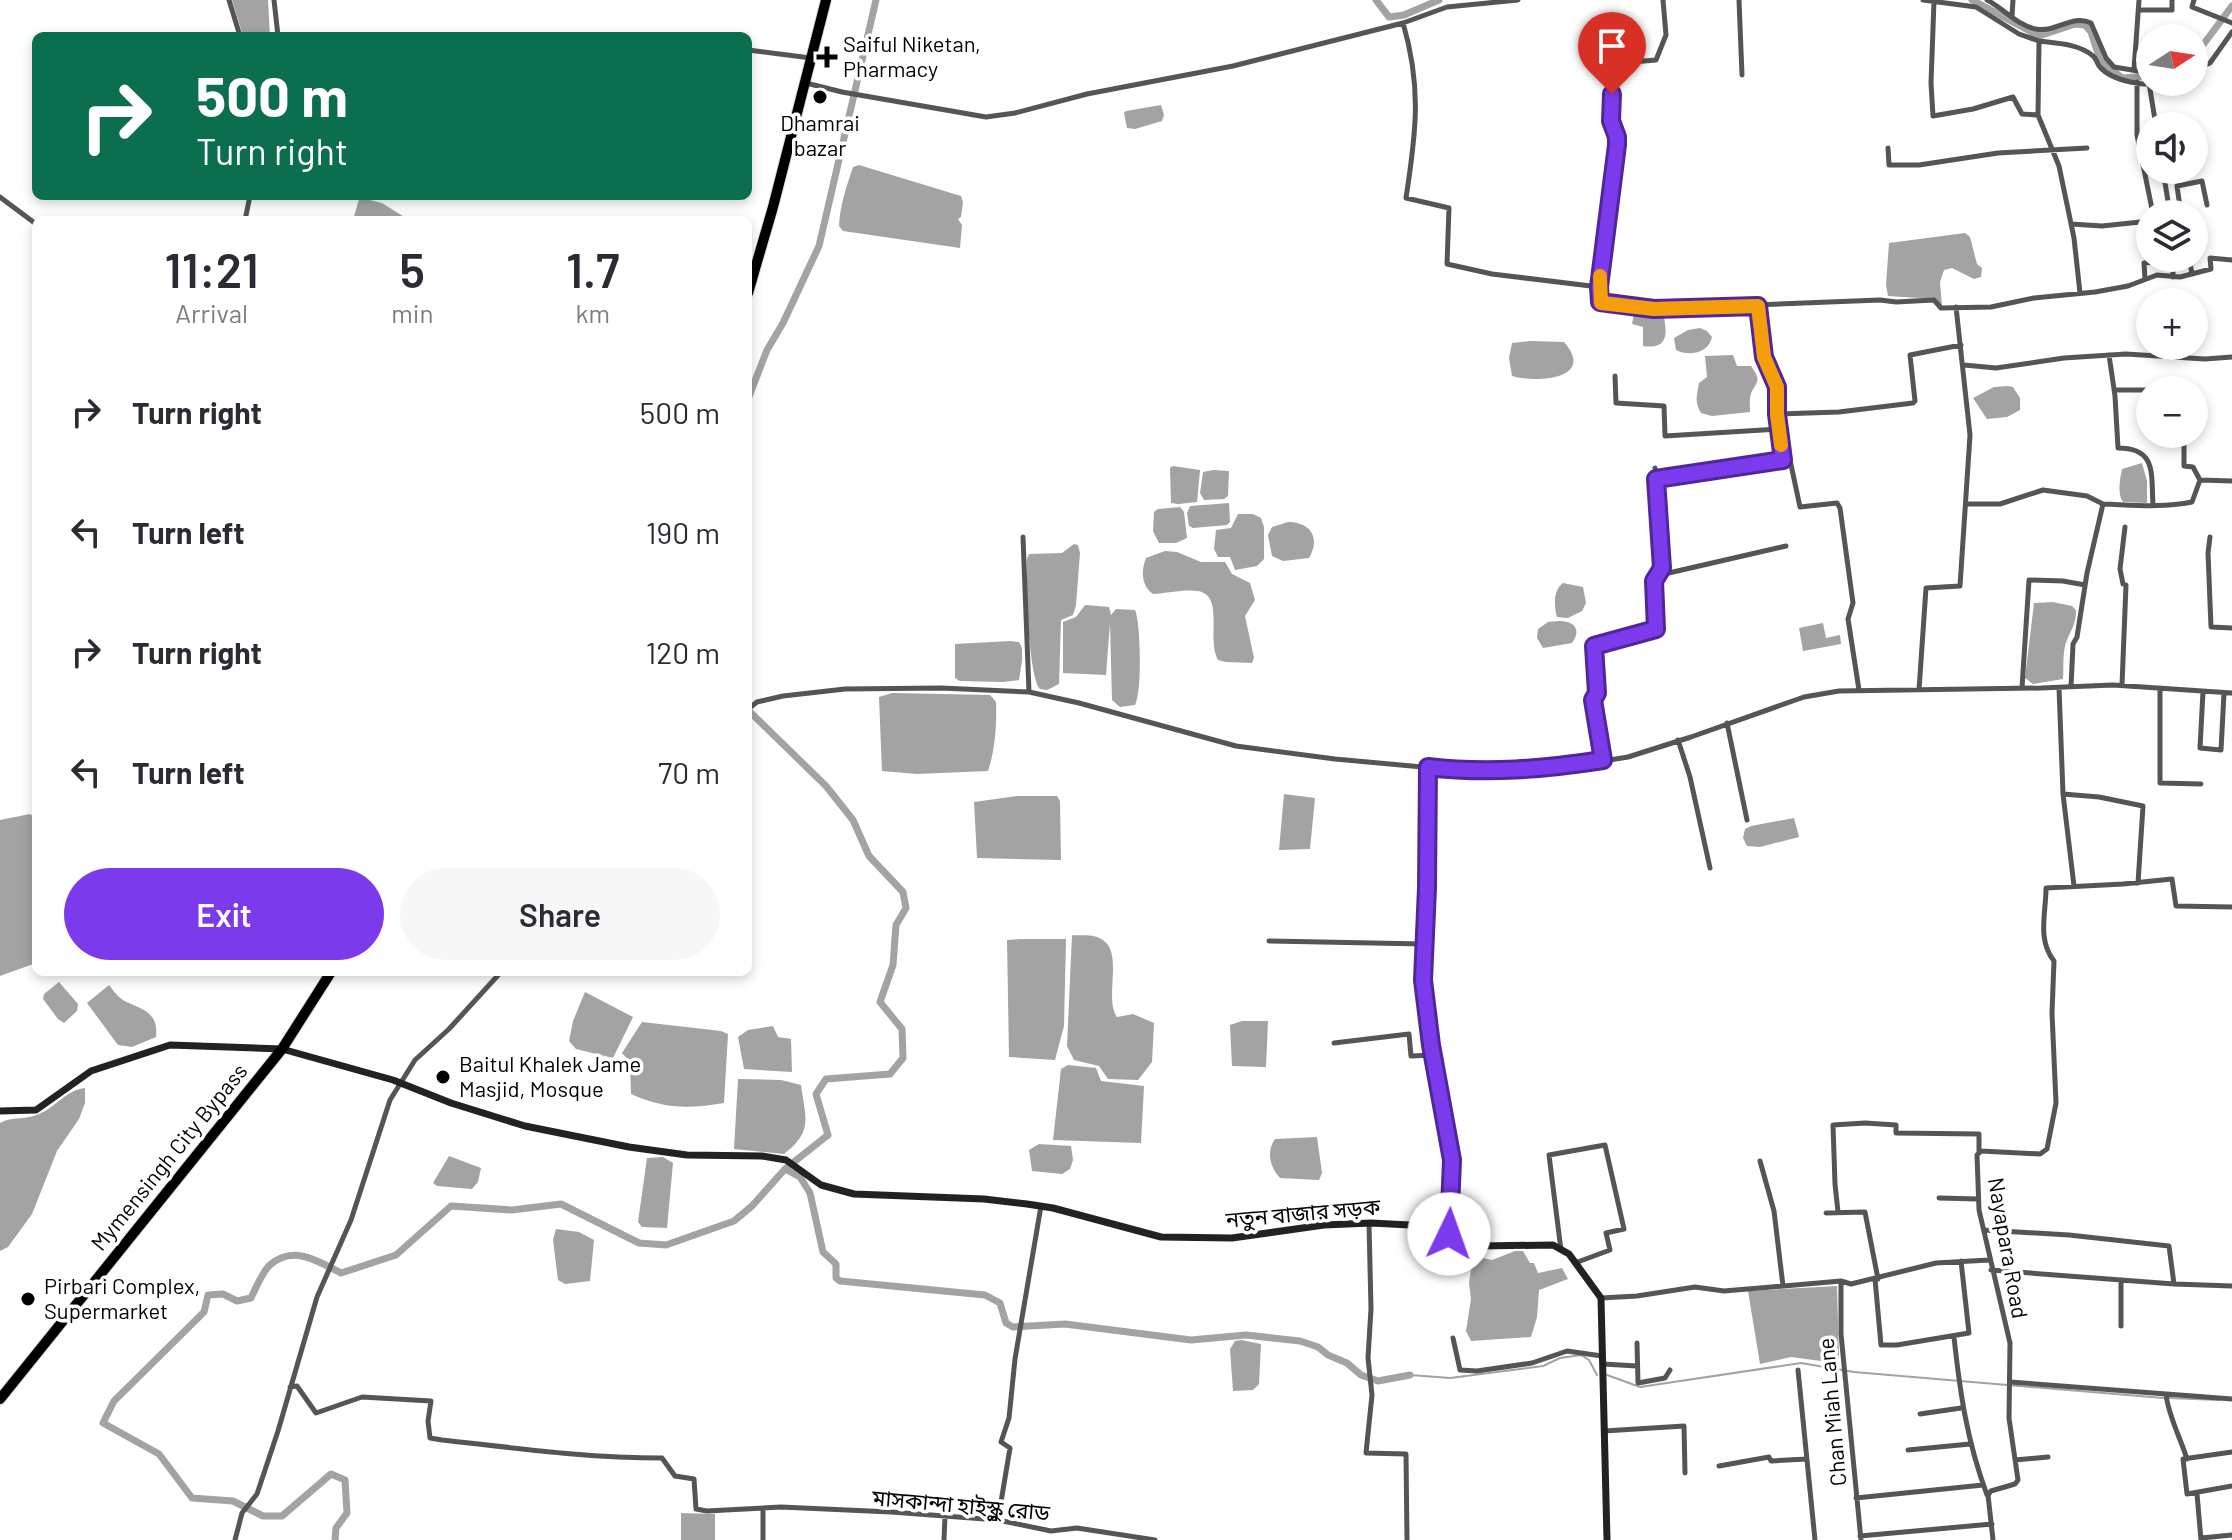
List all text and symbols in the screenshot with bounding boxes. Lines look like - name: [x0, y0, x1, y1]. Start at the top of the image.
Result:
- pin: [1578, 12, 1646, 94]
- icon: arrive: [1590, 24, 1634, 68]
- north arrow: [2136, 24, 2208, 96]
- map controls: [2136, 24, 2208, 448]
- place label: Saiful Niketan, Pharmacy: [843, 30, 981, 81]
- marker: Saiful Niketan, Pharmacy: [818, 48, 836, 66]
- text: 500 m: [196, 61, 348, 128]
- icon: right: [64, 64, 168, 168]
- marker: Dhamrai bazar: [811, 88, 829, 106]
- place label: Dhamrai bazar: [780, 109, 860, 160]
- button: sound: [2136, 112, 2208, 184]
- text: Turn right: [196, 129, 348, 172]
- button: layers: [2136, 200, 2208, 272]
- text: 11:21: [165, 240, 259, 298]
- text: 5: [400, 240, 425, 298]
- text: 1.7: [566, 240, 619, 298]
- button: +: [2136, 288, 2208, 360]
- text: Arrival: [175, 297, 248, 328]
- text: min: [391, 297, 433, 328]
- text: km: [575, 297, 610, 328]
- button: −: [2136, 376, 2208, 448]
- icon: right: [64, 390, 108, 434]
- text: Turn right: [132, 394, 262, 430]
- text: 500 m: [640, 394, 720, 430]
- icon: left: [64, 510, 108, 554]
- text: Turn left: [132, 514, 245, 550]
- text: 190 m: [646, 514, 720, 550]
- icon: right: [64, 630, 108, 674]
- text: Turn right: [132, 634, 262, 670]
- text: 120 m: [646, 634, 720, 670]
- icon: left: [64, 750, 108, 794]
- text: Turn left: [132, 754, 245, 790]
- text: 70 m: [658, 754, 720, 790]
- button: Exit: [64, 868, 384, 960]
- button: Share: [400, 868, 720, 960]
- place label: Baitul Khalek Jame Masjid, Mosque: [459, 1050, 641, 1101]
- street label: Mymensingh City Bypass: [85, 1058, 252, 1255]
- marker: Baitul Khalek Jame Masjid, Mosque: [434, 1068, 452, 1086]
- street label: Nayapara Road: [1984, 1175, 2034, 1320]
- street label: নতুন বাজার সড়ক: [1224, 1192, 1382, 1234]
- position arrow: [1407, 1192, 1491, 1276]
- place label: Pirbari Complex, Supermarket: [44, 1272, 200, 1323]
- marker: Pirbari Complex, Supermarket: [19, 1290, 37, 1308]
- street label: Chan Miah Lane: [1812, 1337, 1850, 1487]
- street label: মাসকান্দা হাইস্কুল রোড: [870, 1483, 1051, 1527]

